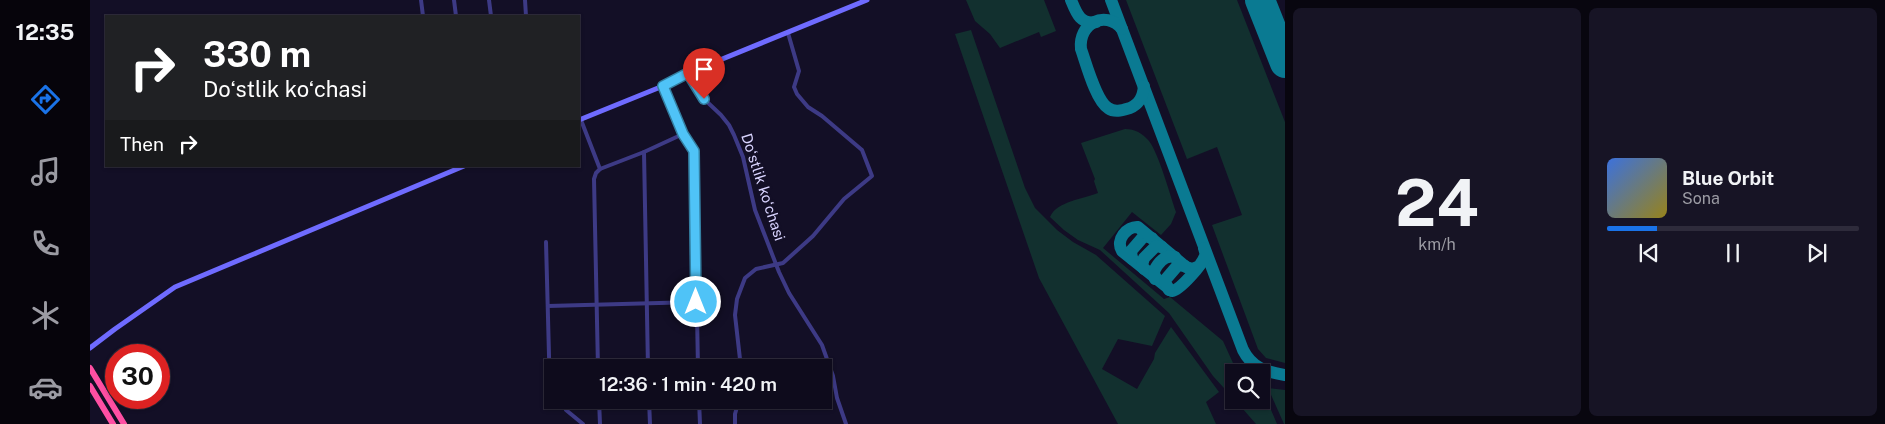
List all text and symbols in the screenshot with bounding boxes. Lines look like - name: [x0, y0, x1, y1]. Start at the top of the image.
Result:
- text: 12:35: [16, 19, 74, 45]
- text: 330 m: [203, 34, 311, 75]
- icon: right: [120, 35, 185, 100]
- pin: [683, 48, 725, 99]
- icon: arrive: [690, 55, 718, 83]
- text: Doʻstlik koʻchasi: [203, 76, 367, 102]
- icon: directions: [28, 82, 63, 117]
- icon: right: [174, 130, 202, 158]
- street label: Doʻstlik koʻchasi: [738, 131, 789, 243]
- text: Then: [120, 133, 164, 155]
- icon: music: [28, 154, 63, 189]
- text: 24: [1395, 164, 1479, 241]
- text: Blue Orbit: [1682, 167, 1774, 189]
- text: Sona: [1682, 189, 1720, 208]
- icon: phone: [28, 226, 63, 261]
- text: km/h: [1418, 235, 1456, 254]
- icon: previous: [1635, 239, 1663, 267]
- icon: pause: [1719, 239, 1747, 267]
- icon: next: [1803, 239, 1831, 267]
- position arrow: [669, 275, 721, 327]
- icon: climate: [28, 298, 63, 333]
- speed limit sign: 30: [105, 344, 170, 409]
- map controls: [1225, 364, 1270, 409]
- button: search: [1225, 364, 1270, 409]
- icon: car: [28, 370, 63, 405]
- text: 12:36 · 1 min · 420 m: [599, 373, 777, 395]

